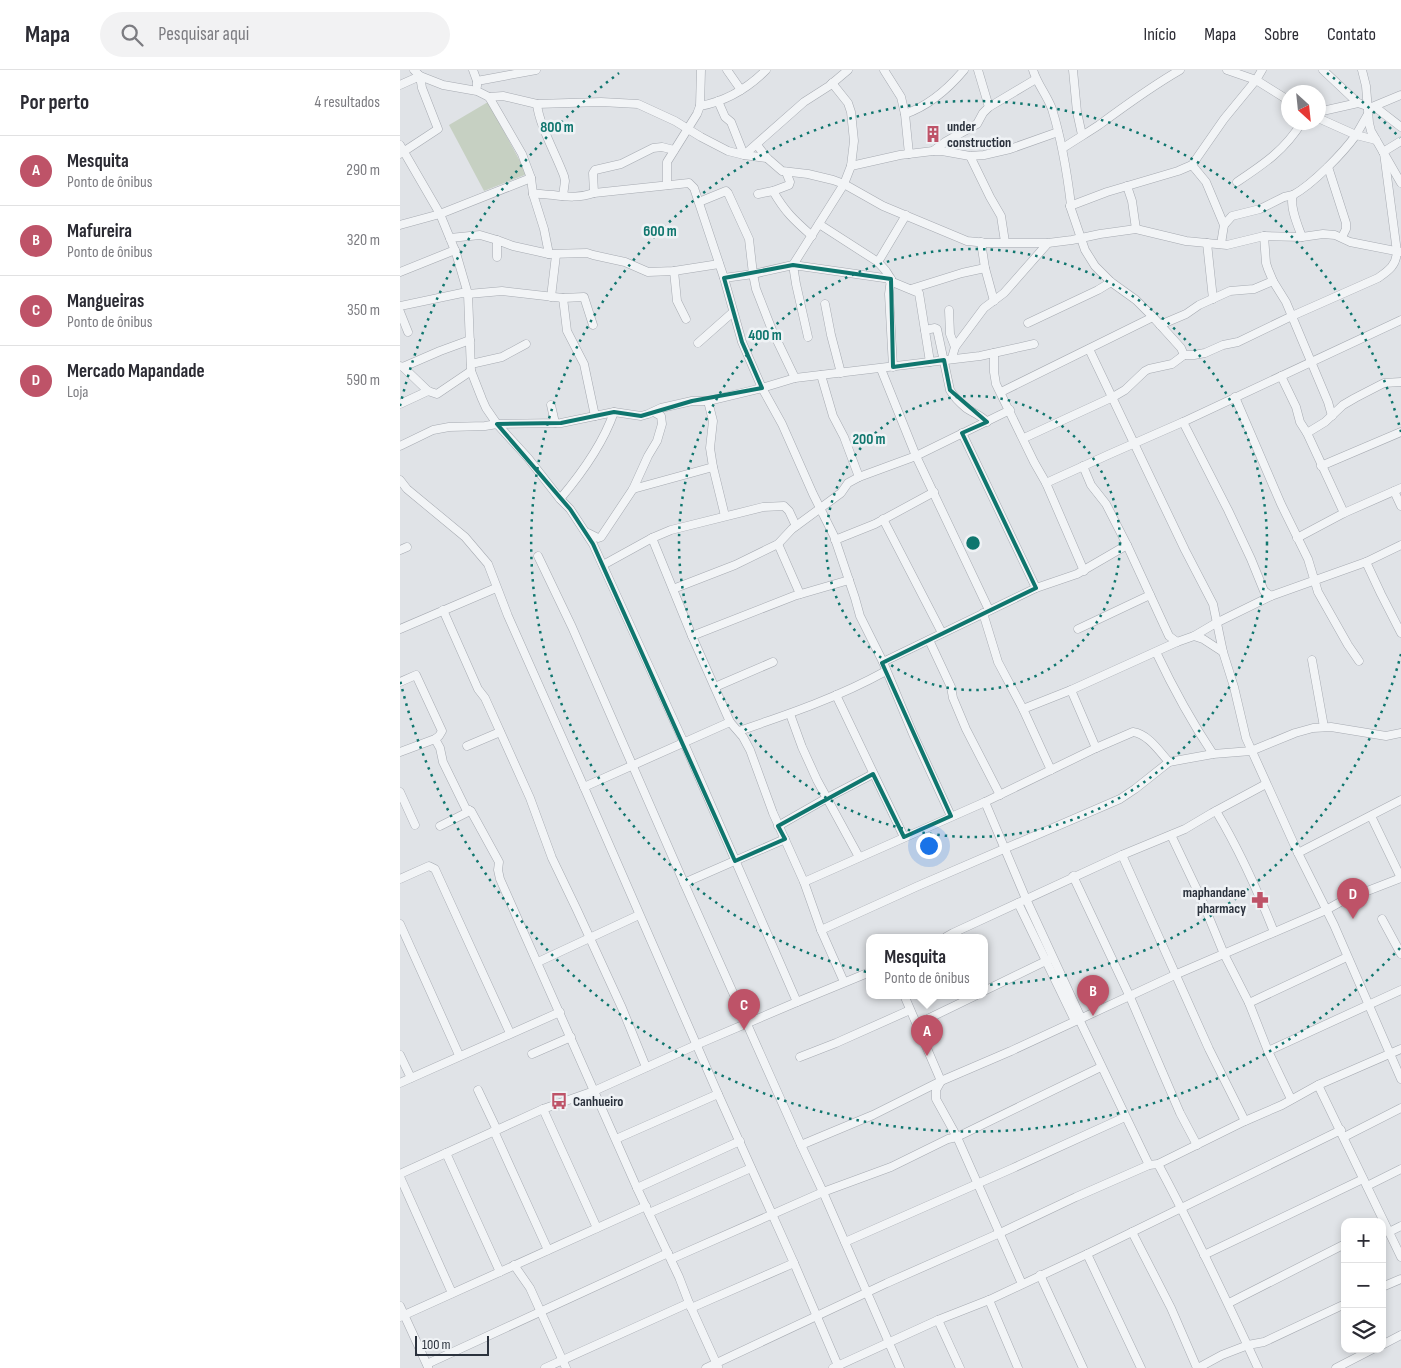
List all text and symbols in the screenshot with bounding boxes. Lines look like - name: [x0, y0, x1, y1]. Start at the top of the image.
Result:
- search box: [100, 12, 450, 57]
- text: Mapa: [25, 20, 70, 49]
- icon: search: [118, 21, 146, 49]
- text: Pesquisar aqui: [158, 23, 249, 46]
- text: Início: [1144, 24, 1176, 45]
- text: Mapa: [1204, 24, 1236, 45]
- text: Sobre: [1264, 24, 1299, 45]
- text: Contato: [1327, 24, 1376, 45]
- north arrow: [1281, 85, 1326, 130]
- text: Por perto: [20, 90, 89, 115]
- text: 4 resultados: [315, 93, 380, 112]
- text: 800 m: [540, 118, 574, 137]
- place label: under construction: [947, 118, 1011, 151]
- building icon: under construction: [923, 124, 943, 144]
- text: Mesquita: [67, 150, 129, 173]
- text: A: [32, 161, 40, 180]
- text: 290 m: [346, 161, 380, 180]
- text: Ponto de ônibus: [67, 173, 152, 192]
- text: Mafureira: [67, 220, 132, 243]
- text: 600 m: [643, 222, 677, 241]
- text: B: [32, 231, 40, 250]
- text: 320 m: [347, 231, 380, 250]
- text: Ponto de ônibus: [67, 243, 152, 262]
- text: Mangueiras: [67, 290, 144, 313]
- text: C: [32, 301, 40, 320]
- text: 350 m: [347, 301, 380, 320]
- text: Ponto de ônibus: [67, 313, 152, 332]
- text: 400 m: [748, 326, 782, 345]
- text: Mercado Mapandade: [67, 360, 205, 383]
- text: D: [32, 371, 40, 390]
- text: 590 m: [347, 371, 380, 390]
- text: Loja: [67, 383, 88, 402]
- text: 200 m: [852, 430, 886, 449]
- centre of rings: [964, 534, 982, 552]
- your location: [916, 833, 942, 859]
- pin: D: [1337, 878, 1369, 919]
- place label: maphandane pharmacy: [1183, 884, 1246, 917]
- pharmacy icon: maphandane pharmacy: [1250, 890, 1270, 910]
- popup: [866, 934, 988, 999]
- text: Mesquita: [884, 946, 946, 969]
- text: Ponto de ônibus: [884, 969, 970, 988]
- pin: B: [1077, 975, 1109, 1016]
- pin: C: [728, 989, 760, 1030]
- pin: A: [911, 1015, 943, 1056]
- bus stop icon: Canhueiro: [549, 1091, 569, 1111]
- place label: Canhueiro: [573, 1093, 623, 1110]
- map controls: [1341, 1218, 1386, 1353]
- button: +: [1341, 1218, 1386, 1263]
- button: −: [1341, 1263, 1386, 1308]
- button: layers: [1341, 1308, 1386, 1353]
- scale bar: [415, 1333, 489, 1356]
- text: 100 m: [422, 1336, 451, 1353]

